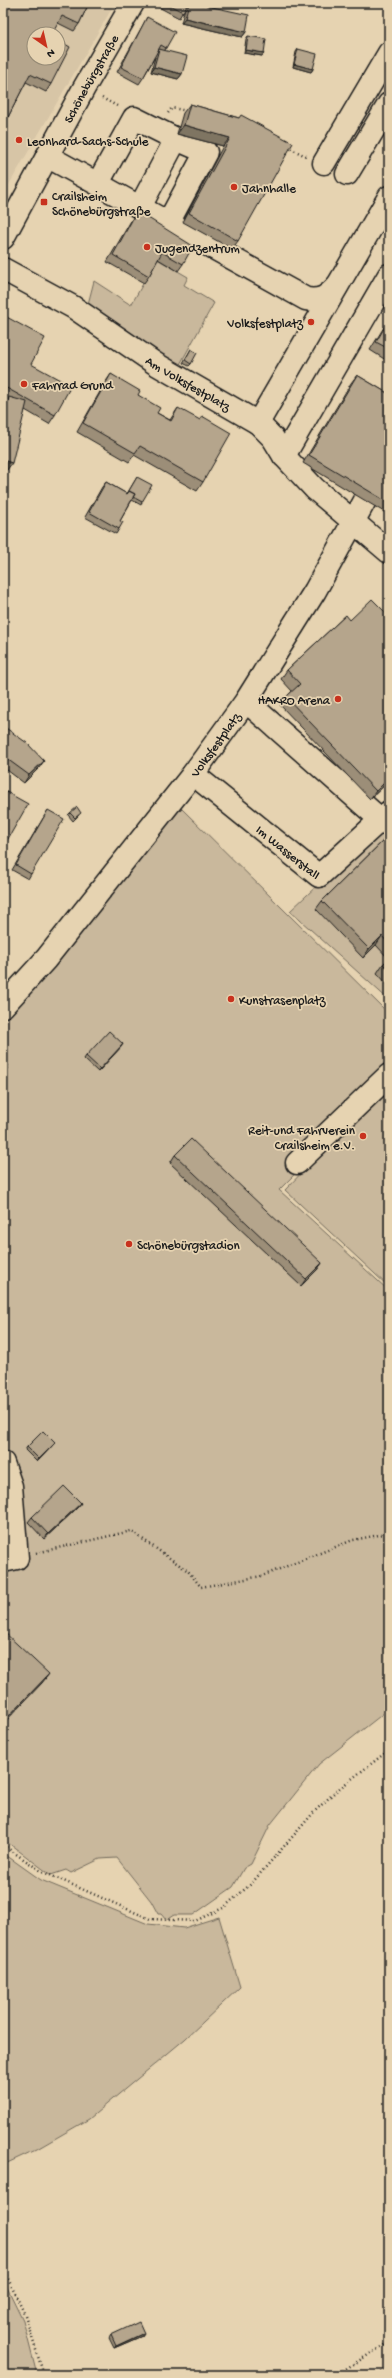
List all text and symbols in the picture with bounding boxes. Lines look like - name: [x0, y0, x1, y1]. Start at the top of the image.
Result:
- north arrow: [26, 26, 66, 66]
- street label: Schönebürgstraße: [62, 33, 123, 126]
- text: N: [44, 46, 57, 60]
- marker: Leonhard-Sachs-Schule: [14, 135, 24, 145]
- place label: Leonhard-Sachs-Schule: [27, 135, 149, 150]
- marker: Jahnhalle: [229, 182, 239, 192]
- place label: Jahnhalle: [242, 182, 296, 197]
- place label: Crailsheim Schönebürgstraße: [52, 190, 151, 220]
- marker: Crailsheim Schönebürgstraße: [39, 197, 49, 207]
- marker: Jugendzentrum: [142, 242, 152, 252]
- place label: Jugendzentrum: [155, 242, 240, 257]
- place label: Volksfestplatz: [226, 317, 304, 332]
- marker: Volksfestplatz: [306, 317, 316, 327]
- street label: Am Volksfestplatz: [142, 354, 234, 416]
- marker: Fahrrad Grund: [19, 379, 29, 389]
- place label: Fahrrad Grund: [31, 379, 114, 394]
- place label: HAKRO Arena: [258, 694, 331, 709]
- marker: HAKRO Arena: [333, 694, 343, 704]
- street label: Volksfestplatz: [188, 709, 246, 781]
- street label: Im Wasserstall: [252, 823, 322, 884]
- marker: Kunstrasenplatz: [226, 994, 236, 1004]
- place label: Kunstrasenplatz: [239, 994, 327, 1009]
- place label: Reit-und Fahrverein Crailsheim e.V.: [248, 1124, 356, 1154]
- marker: Reit-und Fahrverein Crailsheim e.V.: [358, 1131, 368, 1141]
- marker: Schönebürgstadion: [124, 1239, 134, 1249]
- place label: Schönebürgstadion: [137, 1239, 241, 1254]

